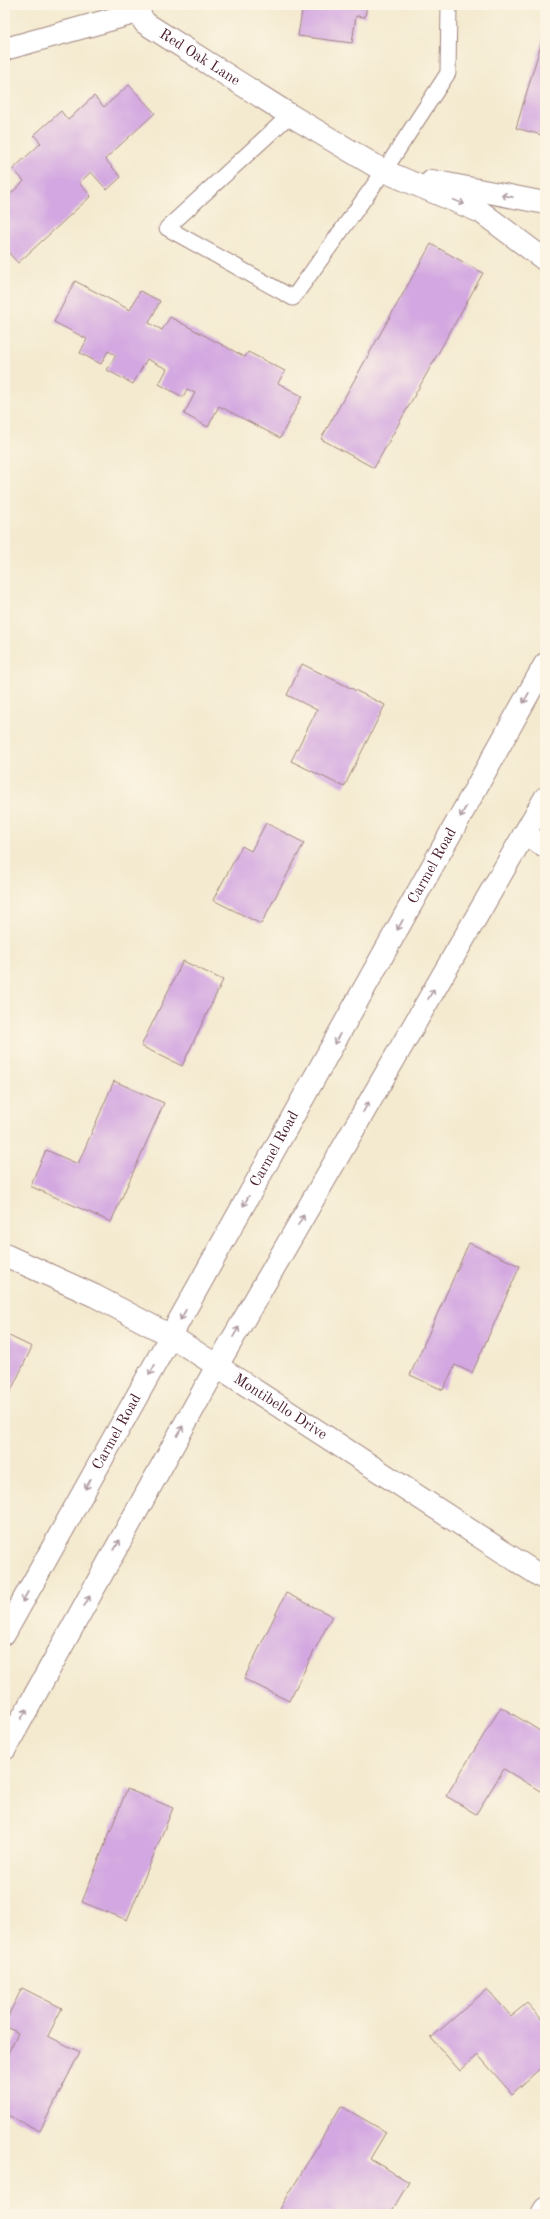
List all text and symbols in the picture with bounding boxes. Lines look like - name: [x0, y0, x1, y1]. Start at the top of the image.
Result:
- street label: Red Oak Lane: [157, 27, 243, 89]
- one-way arrow: [501, 191, 514, 199]
- one-way arrow: [452, 199, 464, 207]
- one-way arrow: [522, 692, 529, 704]
- one-way arrow: [458, 806, 466, 818]
- street label: Carmel Road: [405, 825, 460, 906]
- one-way arrow: [395, 919, 403, 931]
- one-way arrow: [428, 989, 436, 1001]
- one-way arrow: [332, 1033, 340, 1045]
- one-way arrow: [363, 1101, 371, 1113]
- street label: Carmel Road: [248, 1109, 302, 1189]
- one-way arrow: [242, 1195, 250, 1207]
- one-way arrow: [298, 1214, 306, 1226]
- one-way arrow: [179, 1309, 186, 1321]
- one-way arrow: [233, 1326, 241, 1338]
- one-way arrow: [147, 1364, 155, 1376]
- street label: Montibello Drive: [231, 1371, 330, 1443]
- street label: Carmel Road: [90, 1392, 144, 1473]
- one-way arrow: [177, 1425, 185, 1437]
- one-way arrow: [84, 1478, 92, 1490]
- one-way arrow: [114, 1539, 122, 1551]
- one-way arrow: [21, 1591, 28, 1603]
- one-way arrow: [83, 1595, 91, 1607]
- one-way arrow: [20, 1709, 28, 1721]

